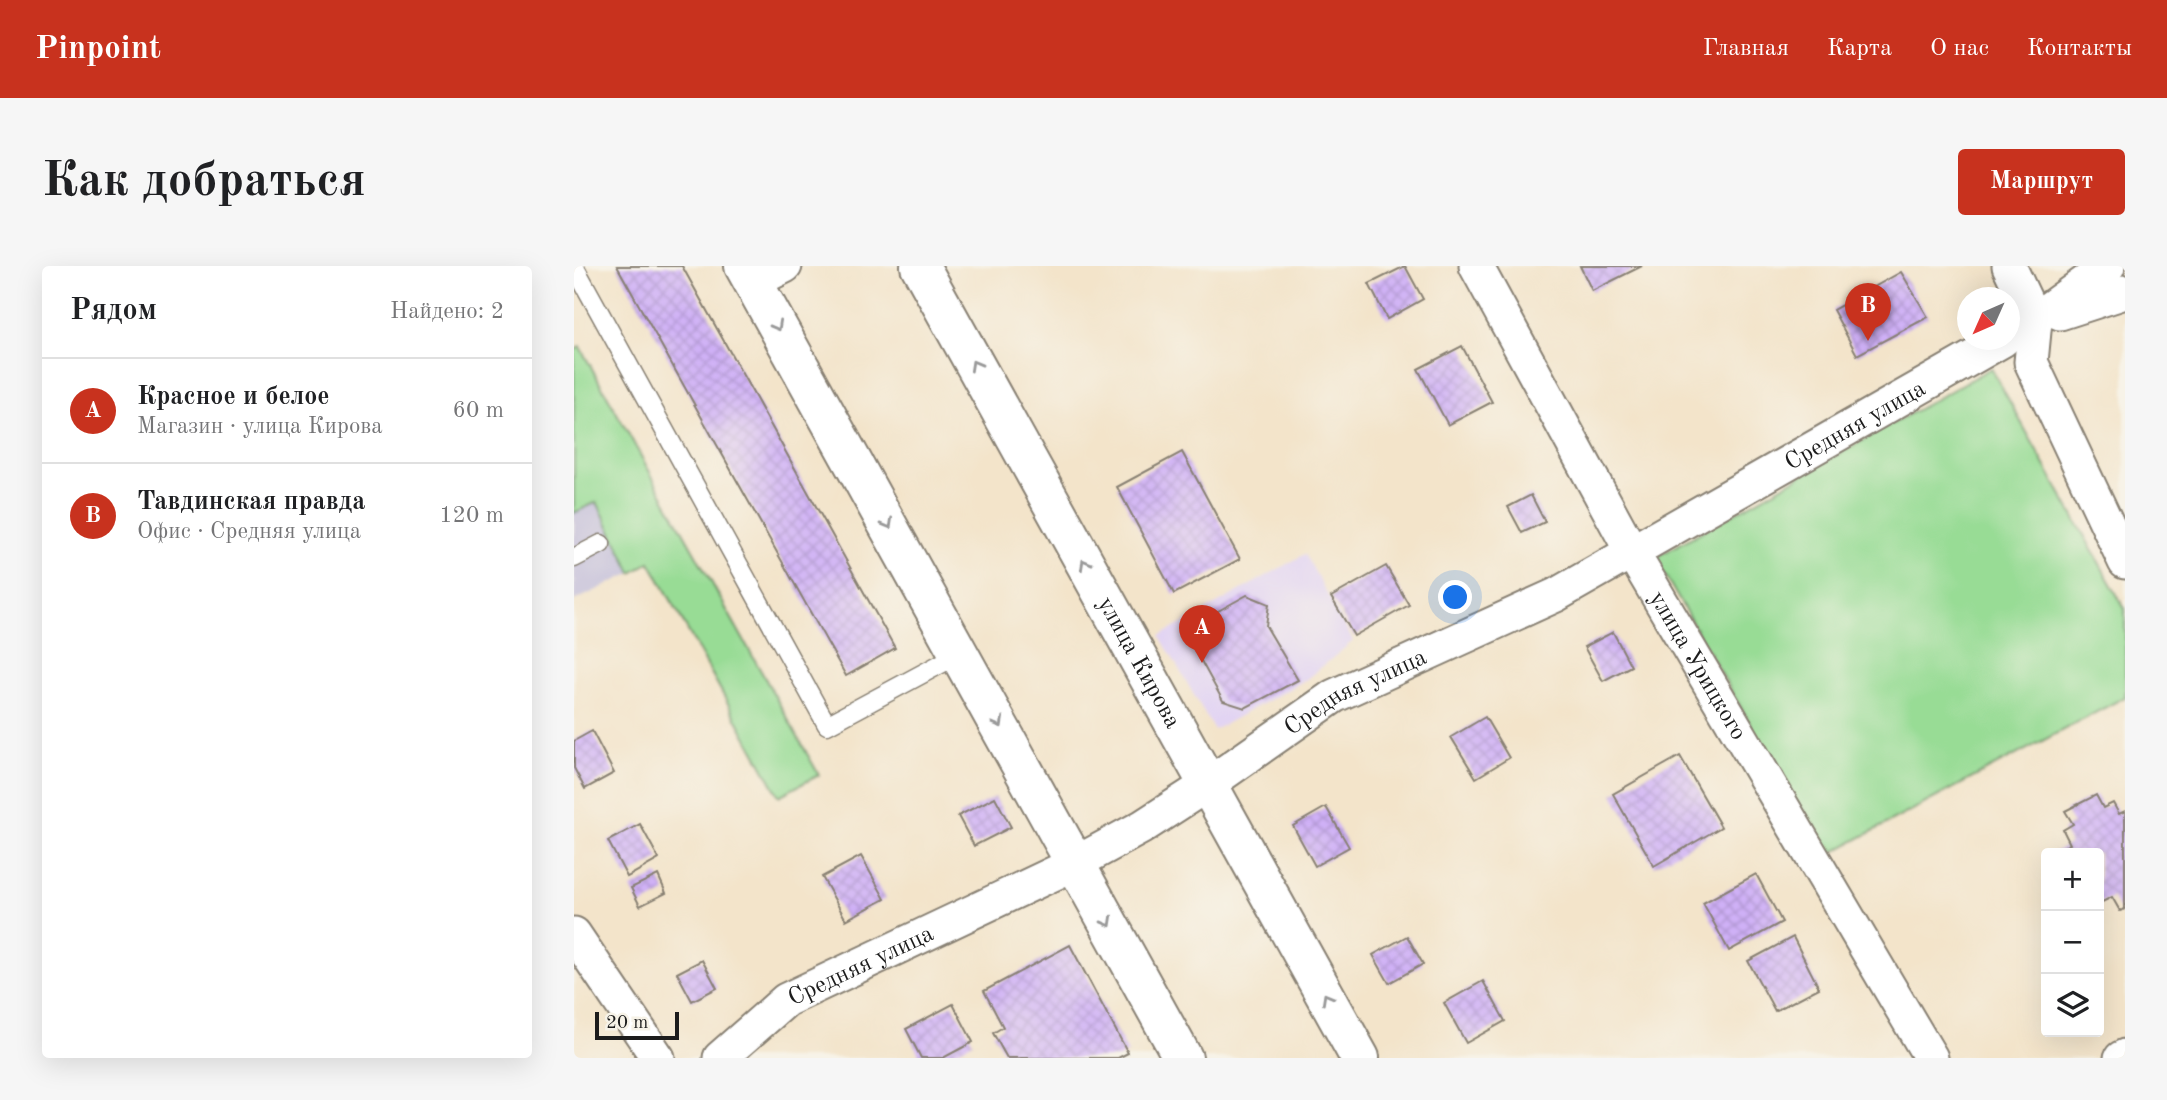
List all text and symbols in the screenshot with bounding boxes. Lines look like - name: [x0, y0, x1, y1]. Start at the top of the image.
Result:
- text: Pinpoint: [35, 33, 161, 66]
- text: Главная: [1703, 37, 1789, 61]
- text: Карта: [1827, 37, 1892, 61]
- text: О нас: [1930, 37, 1989, 61]
- text: Контакты: [2027, 37, 2132, 61]
- button: Маршрут: [1958, 149, 2125, 215]
- text: Как добраться: [42, 158, 366, 207]
- pin: B: [1845, 283, 1891, 341]
- north arrow: [1957, 287, 2020, 350]
- text: Рядом: [70, 296, 157, 326]
- text: Найдено: 2: [390, 300, 504, 323]
- one-way arrow: [769, 318, 782, 331]
- one-way arrow: [970, 360, 983, 372]
- street label: Средняя улица: [1781, 377, 1930, 476]
- text: Красное и белое: [137, 384, 330, 410]
- text: A: [84, 399, 102, 422]
- text: 60 m: [453, 399, 504, 422]
- text: Магазин · улица Кирова: [137, 415, 383, 438]
- text: Тавдинская правда: [137, 489, 366, 515]
- text: B: [85, 504, 101, 527]
- text: 120 m: [439, 504, 504, 527]
- one-way arrow: [880, 517, 893, 529]
- text: Офис · Средняя улица: [137, 520, 361, 543]
- one-way arrow: [1080, 559, 1093, 571]
- your location: [1438, 580, 1472, 614]
- street label: улица Урицкого: [1644, 588, 1750, 745]
- street label: улица Кирова: [1092, 593, 1184, 733]
- pin: A: [1179, 605, 1225, 663]
- street label: Средняя улица: [1281, 646, 1431, 741]
- one-way arrow: [991, 716, 1004, 728]
- map controls: [2041, 848, 2104, 1037]
- button: +: [2041, 848, 2104, 911]
- button: −: [2041, 911, 2104, 974]
- one-way arrow: [1100, 915, 1114, 928]
- street label: Средняя улица: [785, 922, 938, 1011]
- button: layers: [2041, 974, 2104, 1037]
- one-way arrow: [1322, 993, 1335, 1006]
- scale bar: [595, 1009, 679, 1041]
- text: 20 m: [606, 1014, 648, 1033]

